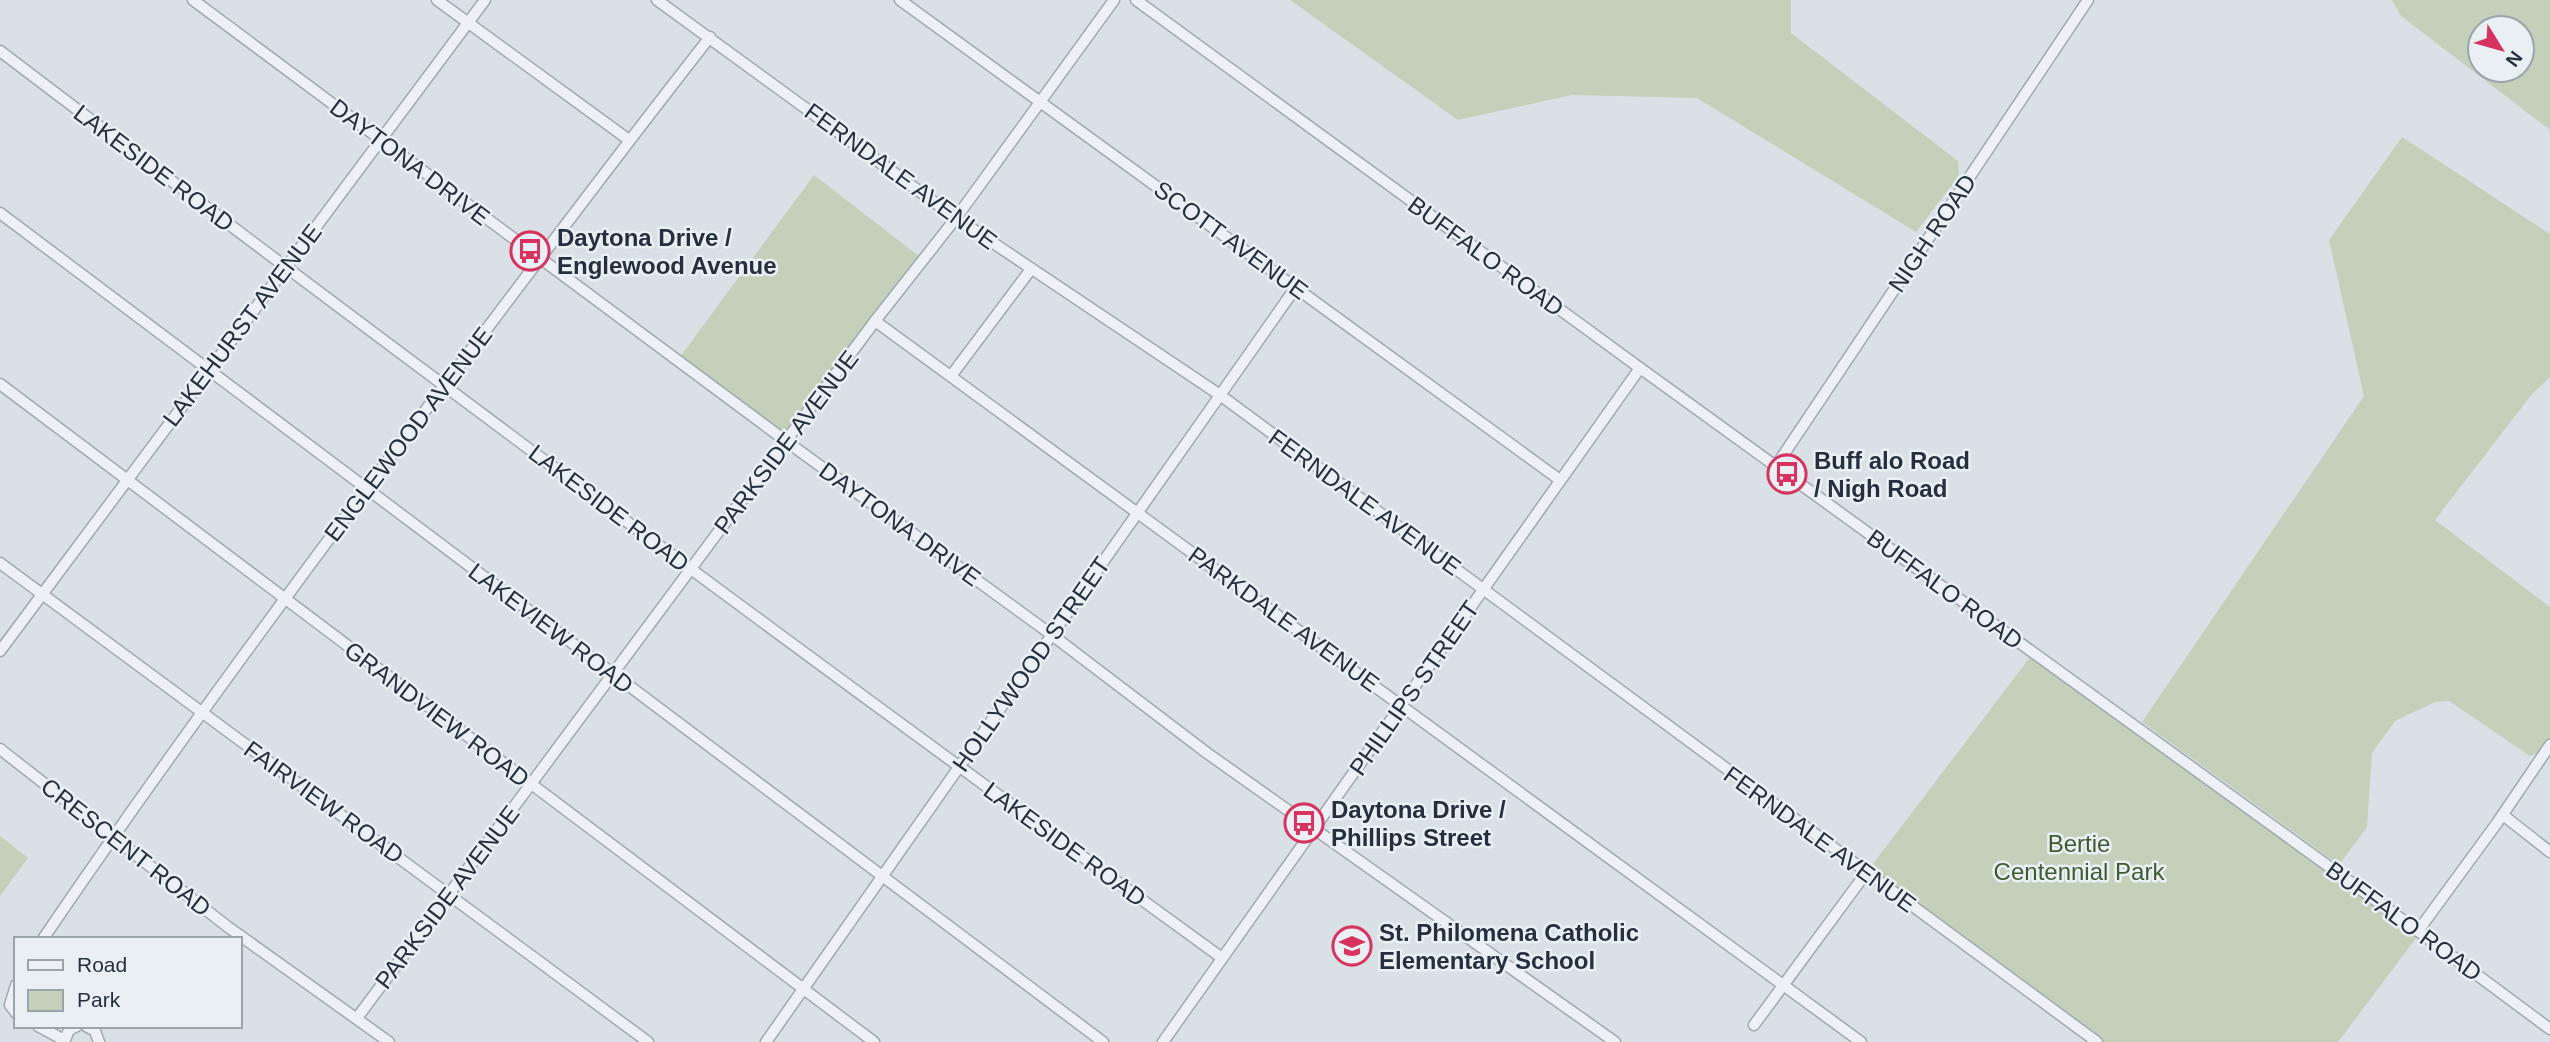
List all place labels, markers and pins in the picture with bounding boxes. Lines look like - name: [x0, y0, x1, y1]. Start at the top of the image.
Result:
- place label: Daytona Drive / Englewood Avenue: [557, 224, 777, 279]
- bus stop icon: Daytona Drive / Englewood Avenue: [509, 230, 551, 272]
- place label: Buff alo Road / Nigh Road: [1814, 447, 1970, 502]
- bus stop icon: Buff alo Road / Nigh Road: [1766, 453, 1808, 495]
- place label: Daytona Drive / Phillips Street: [1331, 796, 1506, 851]
- bus stop icon: Daytona Drive / Phillips Street: [1283, 802, 1325, 844]
- place label: St. Philomena Catholic Elementary School: [1379, 919, 1639, 974]
- school or university icon: St. Philomena Catholic Elementary School: [1331, 925, 1373, 967]

